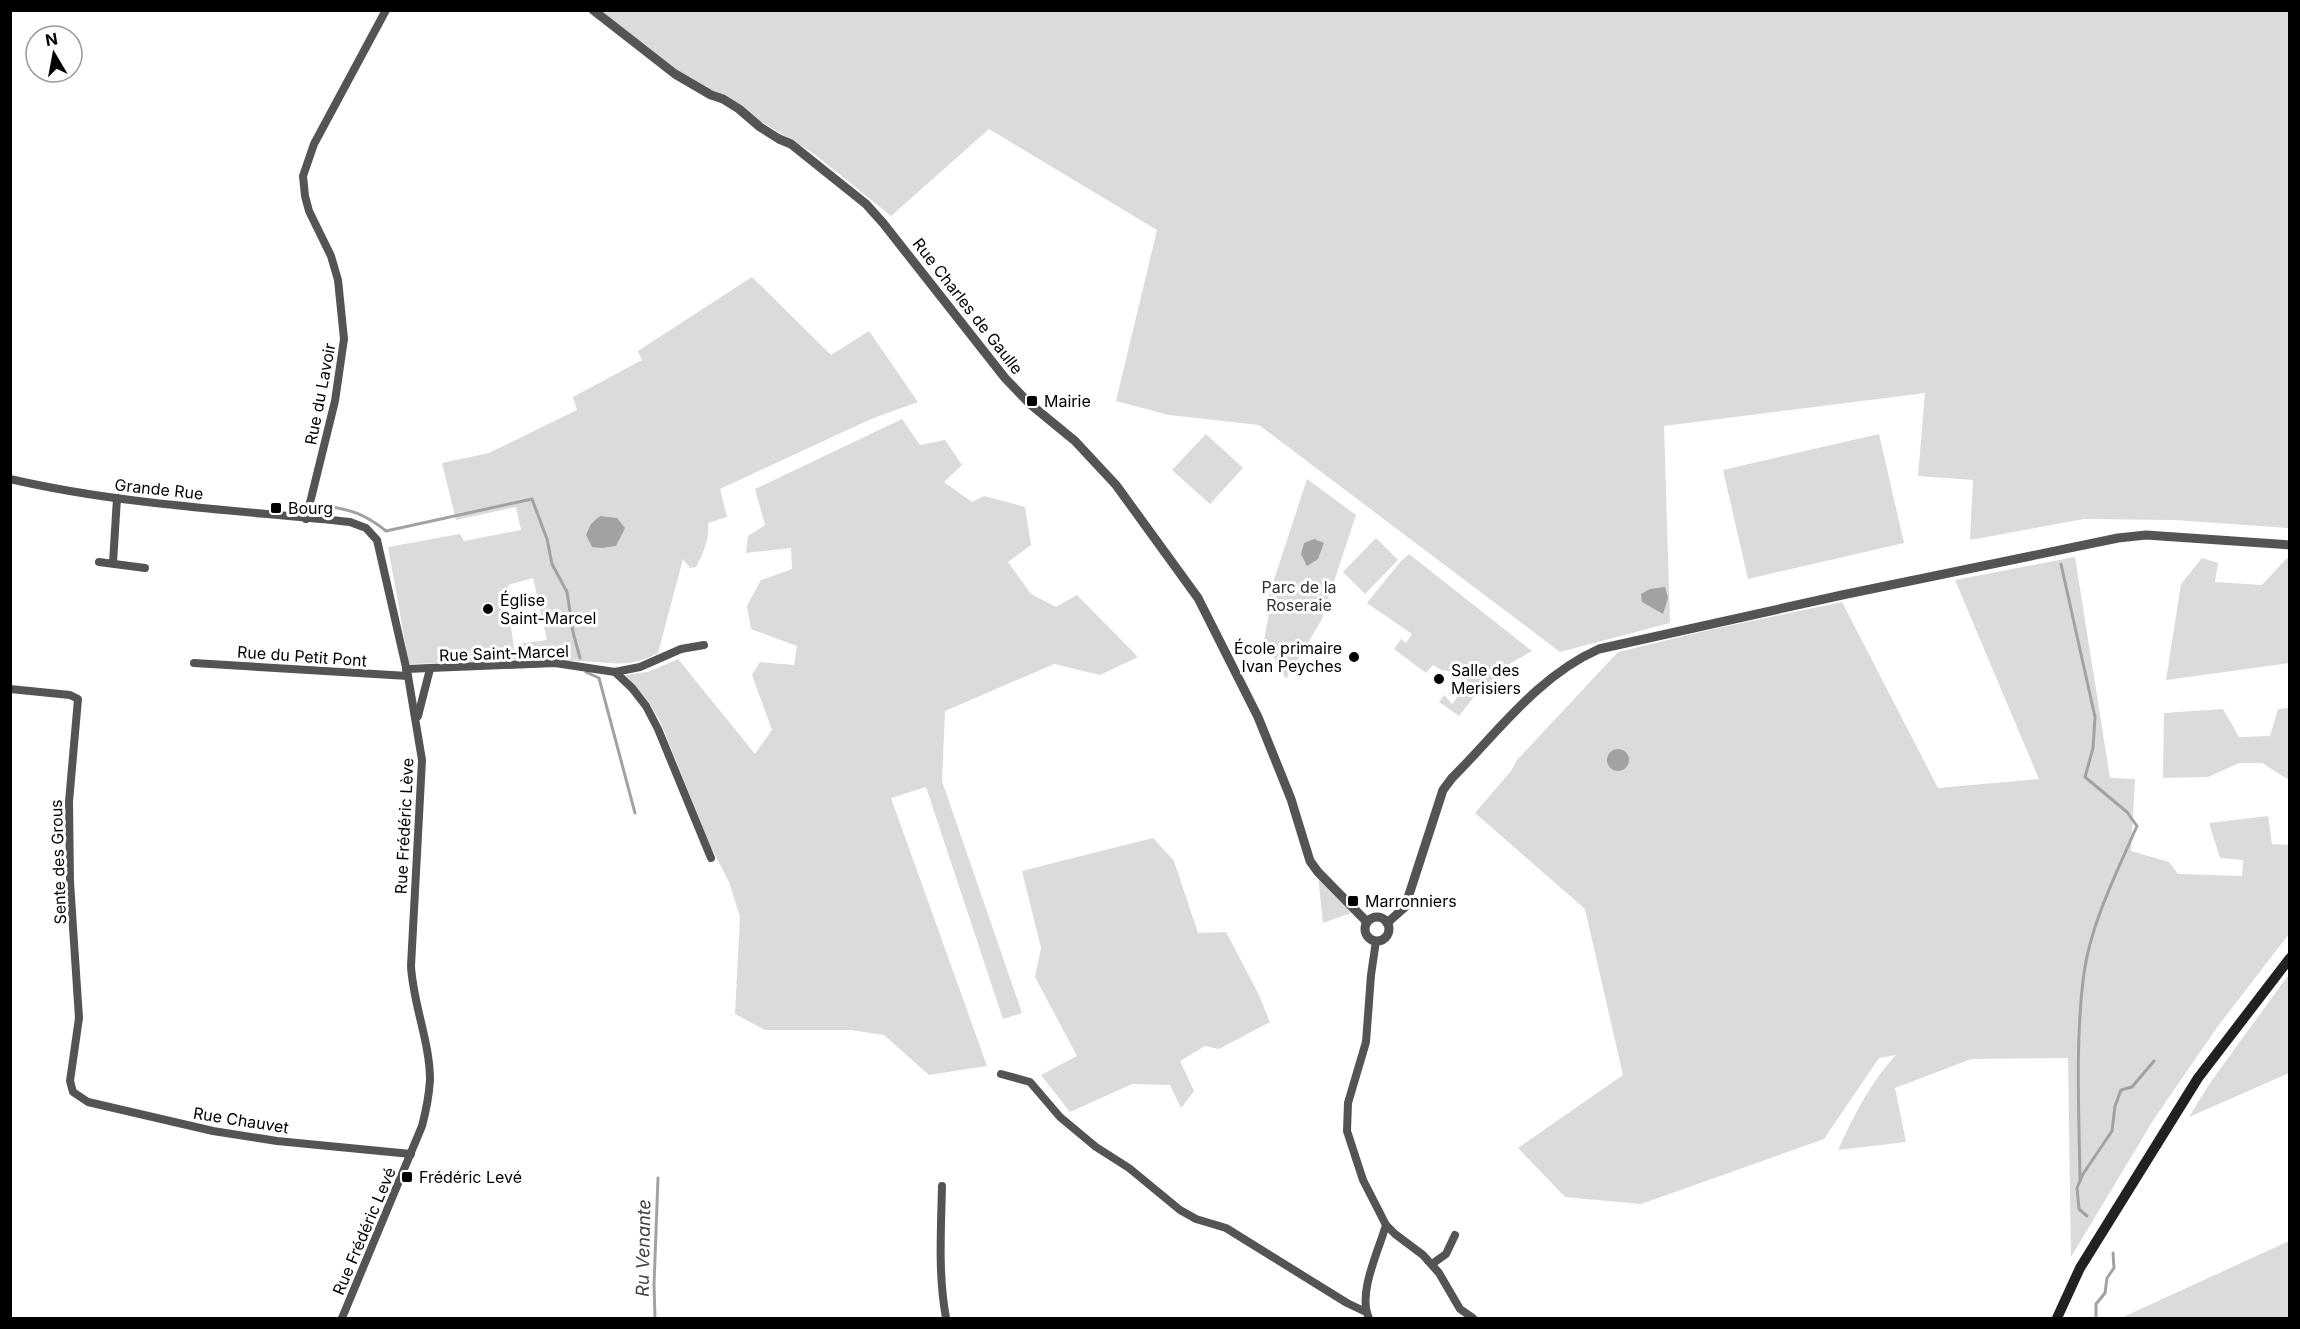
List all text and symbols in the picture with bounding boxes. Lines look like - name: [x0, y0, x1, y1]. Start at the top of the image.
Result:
- north arrow: [24, 24, 84, 84]
- text: N: [44, 28, 59, 50]
- street label: Rue Charles de Gaulle: [909, 234, 1027, 378]
- street label: Rue du Lavoir: [300, 341, 340, 447]
- place label: Mairie: [1044, 391, 1091, 411]
- marker: Mairie: [1025, 394, 1039, 408]
- street label: Grande Rue: [114, 474, 204, 504]
- place label: Bourg: [288, 498, 333, 518]
- marker: Bourg: [269, 501, 283, 515]
- park label: Parc de la Roseraie: [1261, 577, 1337, 615]
- place label: Église Saint-Marcel: [500, 590, 596, 628]
- marker: Église Saint-Marcel: [481, 602, 495, 616]
- place label: École primaire Ivan Peyches: [1234, 638, 1342, 676]
- street label: Rue du Petit Pont: [236, 641, 368, 671]
- street label: Rue Saint-Marcel: [439, 641, 569, 665]
- marker: École primaire Ivan Peyches: [1347, 650, 1361, 664]
- place label: Salle des Merisiers: [1451, 660, 1521, 698]
- marker: Salle des Merisiers: [1432, 672, 1446, 686]
- street label: Rue Frédéric Lève: [390, 757, 418, 895]
- street label: Sente des Grous: [46, 799, 70, 925]
- place label: Marronniers: [1365, 891, 1457, 911]
- marker: Marronniers: [1346, 894, 1360, 908]
- street label: Rue Chauvet: [192, 1103, 290, 1137]
- street label: Rue Frédéric Levé: [328, 1164, 400, 1298]
- place label: Frédéric Levé: [419, 1167, 522, 1187]
- marker: Frédéric Levé: [400, 1170, 414, 1184]
- water label: Ru Venante: [632, 1199, 654, 1297]

